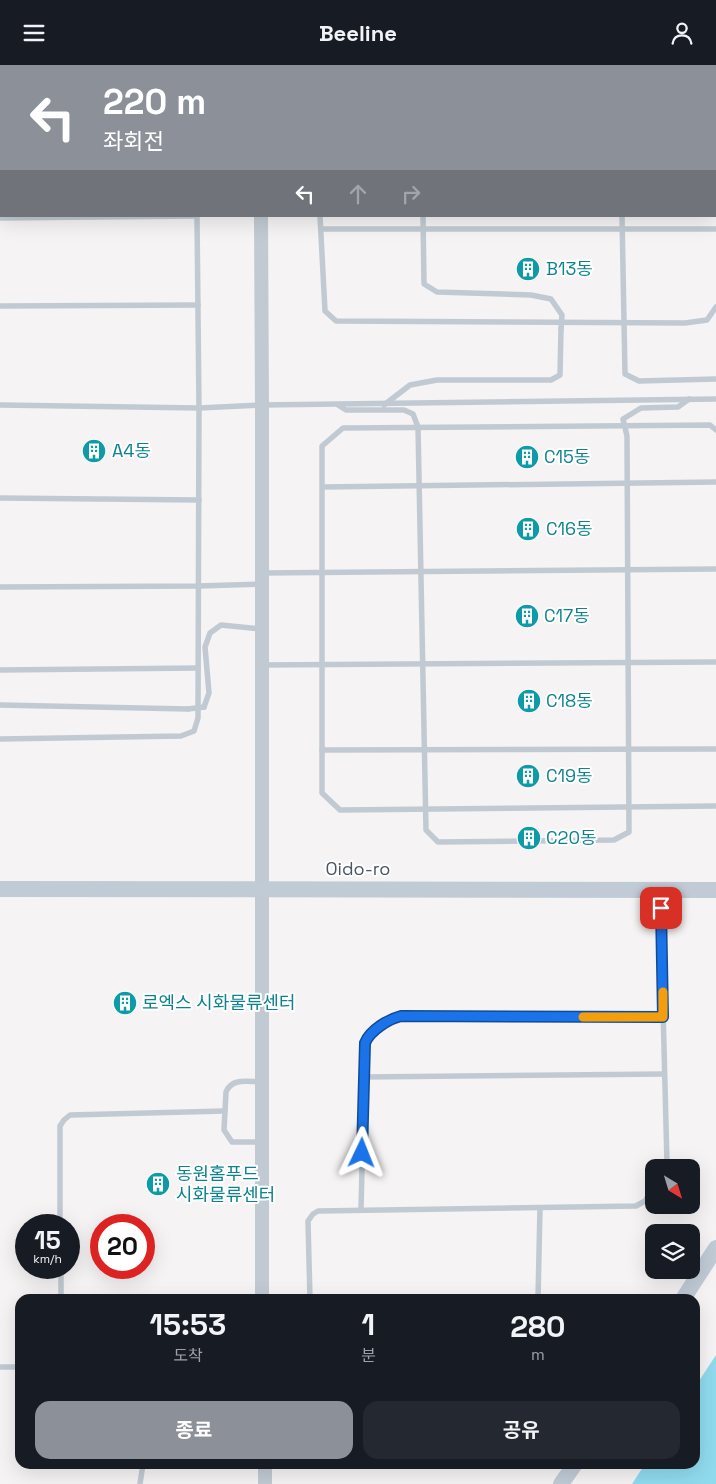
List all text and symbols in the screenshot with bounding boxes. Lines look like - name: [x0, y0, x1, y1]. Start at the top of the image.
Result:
- icon: menu: [20, 19, 48, 47]
- text: Beeline: [319, 19, 397, 47]
- icon: person: [668, 19, 696, 47]
- text: 220 m: [103, 80, 206, 124]
- icon: left: [20, 85, 85, 150]
- text: 좌회전: [103, 127, 164, 155]
- icon: left: [291, 180, 319, 208]
- icon: ahead: [344, 180, 372, 208]
- icon: right: [397, 180, 425, 208]
- building icon: B13동: [515, 256, 541, 282]
- place label: B13동: [546, 257, 593, 280]
- building icon: A4동: [81, 438, 107, 464]
- place label: A4동: [112, 439, 151, 462]
- building icon: C15동: [514, 444, 540, 470]
- place label: C15동: [544, 445, 590, 468]
- building icon: C16동: [515, 516, 541, 542]
- place label: C16동: [546, 517, 593, 540]
- building icon: C17동: [514, 603, 540, 629]
- place label: C17동: [544, 604, 590, 627]
- building icon: C18동: [516, 688, 542, 714]
- place label: C18동: [546, 689, 593, 712]
- building icon: C19동: [515, 763, 541, 789]
- place label: C19동: [546, 764, 593, 787]
- building icon: C20동: [516, 825, 542, 851]
- place label: C20동: [546, 826, 597, 849]
- street label: Oido-ro: [326, 857, 390, 880]
- pin: [640, 887, 682, 929]
- icon: arrive: [647, 894, 675, 922]
- building icon: 로엑스 시화물류센터: [112, 990, 138, 1016]
- place label: 로엑스 시화물류센터: [142, 991, 296, 1014]
- position arrow: [335, 1126, 387, 1178]
- north arrow: [645, 1159, 700, 1214]
- map controls: [645, 1159, 700, 1279]
- place label: 동원홈푸드 시화물류센터: [176, 1162, 275, 1206]
- building icon: 동원홈푸드 시화물류센터: [145, 1171, 171, 1197]
- speed limit sign: 20: [90, 1214, 155, 1279]
- text: 15: [34, 1224, 61, 1256]
- button: layers: [645, 1224, 700, 1279]
- text: km/h: [33, 1251, 62, 1267]
- text: 15:53: [150, 1305, 226, 1344]
- text: 1: [361, 1305, 375, 1344]
- text: 280: [510, 1307, 565, 1346]
- text: m: [531, 1344, 545, 1365]
- text: 도착: [173, 1345, 203, 1366]
- text: 분: [361, 1345, 376, 1366]
- button: 종료: [35, 1401, 353, 1459]
- button: 공유: [363, 1401, 680, 1459]

